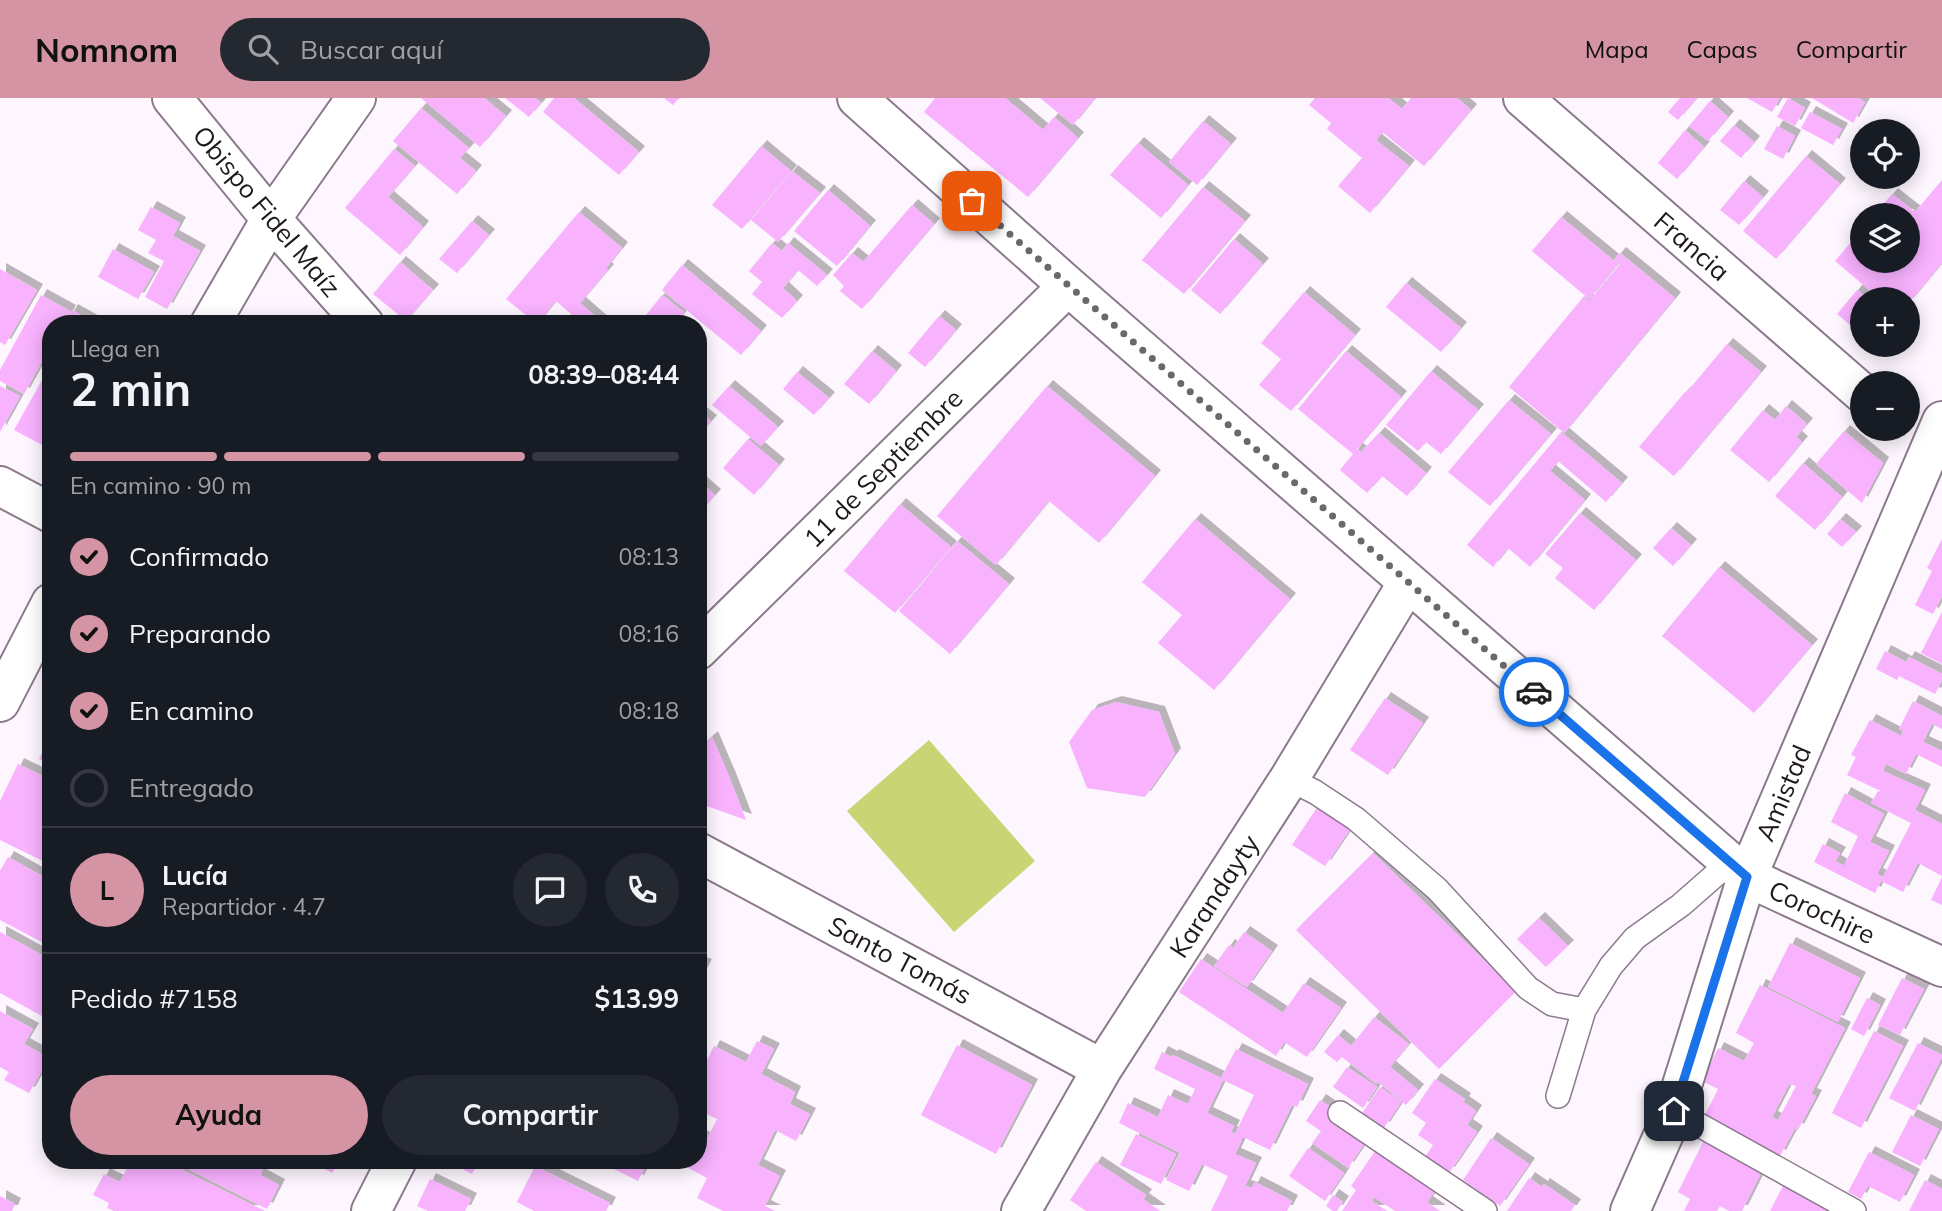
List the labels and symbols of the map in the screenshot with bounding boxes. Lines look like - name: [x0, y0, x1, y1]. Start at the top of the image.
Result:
- street label: Obispo Fidel Maíz: [186, 119, 348, 303]
- pin: [942, 171, 1002, 231]
- street label: Francia: [1648, 204, 1736, 288]
- street label: 11 de Septiembre: [797, 382, 969, 554]
- courier: [1499, 657, 1569, 727]
- street label: Amistad: [1748, 740, 1818, 846]
- street label: Karandayty: [1162, 828, 1266, 964]
- street label: Corochire: [1764, 873, 1880, 951]
- street label: Santo Tomás: [823, 908, 977, 1012]
- pin: [1644, 1081, 1704, 1141]

